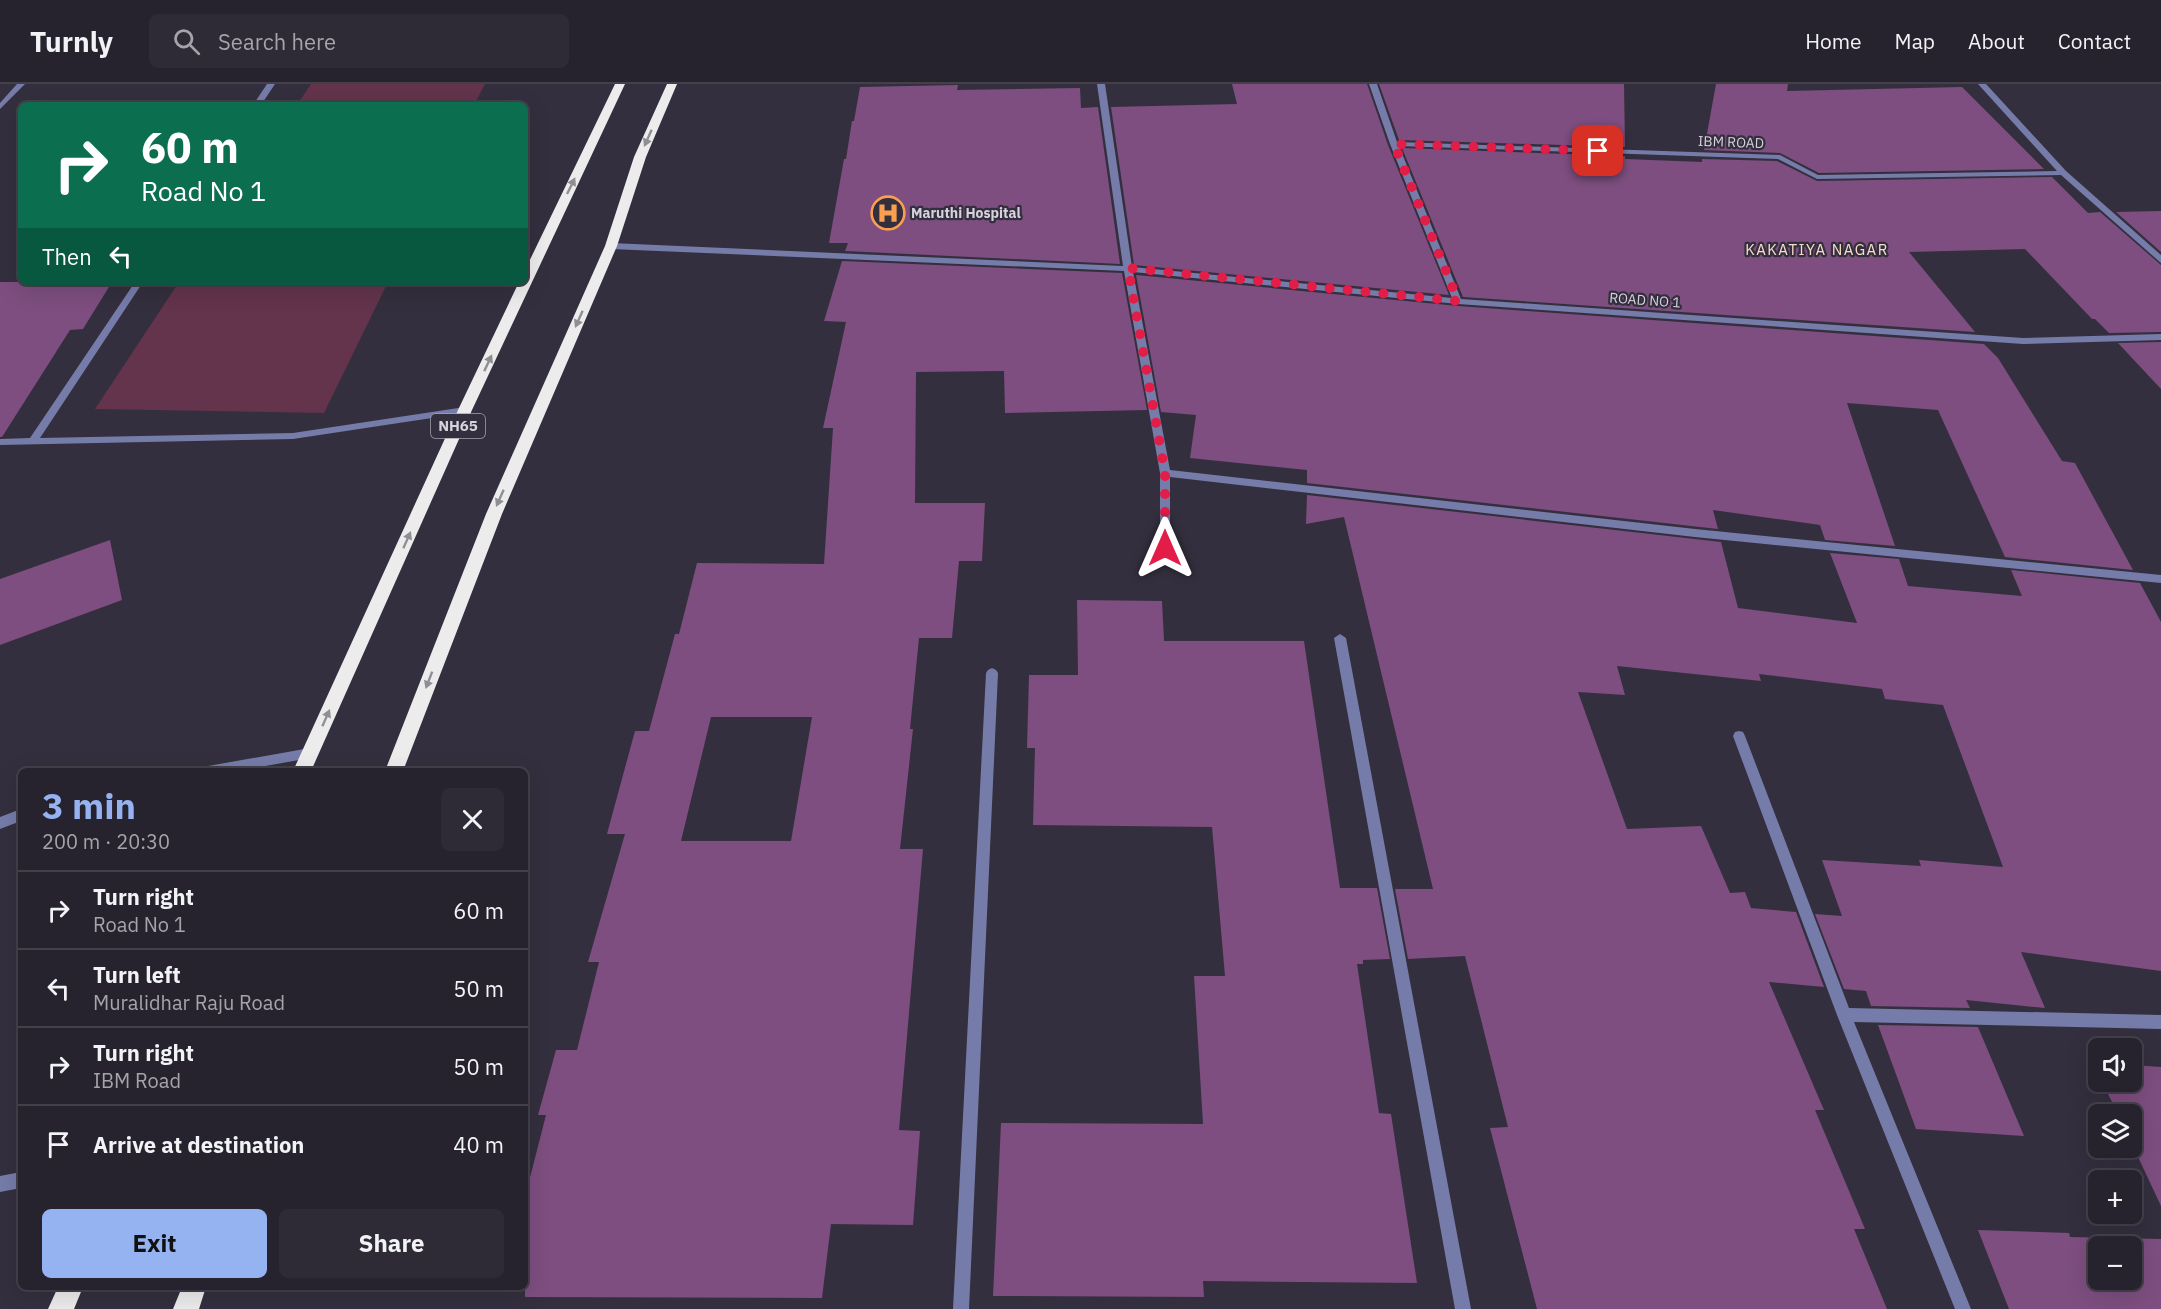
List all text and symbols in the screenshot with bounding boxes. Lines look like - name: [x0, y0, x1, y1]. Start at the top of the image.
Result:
- search box: [149, 14, 569, 68]
- text: Turnly: [30, 23, 113, 60]
- icon: search: [170, 25, 203, 58]
- text: Search here: [218, 27, 336, 56]
- text: Home: [1805, 27, 1862, 55]
- text: Map: [1895, 27, 1935, 55]
- text: About: [1968, 27, 2025, 55]
- text: Contact: [2058, 27, 2131, 55]
- text: 60 m: [141, 120, 239, 175]
- pin: [1572, 125, 1623, 176]
- icon: right: [42, 126, 120, 204]
- one-way arrow: [644, 129, 653, 146]
- street label: IBM ROAD: [1698, 132, 1764, 152]
- icon: arrive: [1581, 134, 1614, 167]
- text: Road No 1: [141, 173, 266, 208]
- one-way arrow: [566, 178, 575, 195]
- hospital icon: Maruthi Hospital: [870, 195, 906, 231]
- place label: Maruthi Hospital: [911, 204, 1021, 222]
- icon: left: [104, 240, 137, 273]
- district label: KAKATIYA NAGAR: [1745, 240, 1889, 259]
- text: Then: [42, 242, 92, 271]
- street label: ROAD NO 1: [1609, 289, 1681, 311]
- one-way arrow: [574, 311, 583, 328]
- one-way arrow: [483, 354, 492, 371]
- road number: NH65: [431, 414, 485, 438]
- one-way arrow: [496, 490, 505, 507]
- position arrow: [1133, 516, 1197, 580]
- one-way arrow: [402, 531, 412, 549]
- one-way arrow: [424, 671, 434, 689]
- one-way arrow: [321, 708, 331, 726]
- text: 3 min: [42, 782, 136, 829]
- button: close: [441, 788, 504, 851]
- text: 200 m · 20:30: [42, 828, 170, 855]
- text: Turn right: [93, 882, 194, 911]
- icon: right: [42, 894, 75, 927]
- text: 60 m: [453, 896, 504, 925]
- text: Road No 1: [93, 911, 186, 938]
- text: Turn left: [93, 960, 181, 989]
- icon: left: [42, 972, 75, 1005]
- text: 50 m: [453, 974, 504, 1003]
- text: Muralidhar Raju Road: [93, 989, 285, 1016]
- text: Turn right: [93, 1038, 194, 1067]
- map controls: [2088, 1038, 2142, 1290]
- button: sound: [2088, 1038, 2142, 1092]
- icon: right: [42, 1050, 75, 1083]
- text: 50 m: [453, 1052, 504, 1081]
- text: IBM Road: [93, 1067, 181, 1094]
- button: layers: [2088, 1104, 2142, 1158]
- icon: arrive: [42, 1128, 75, 1161]
- text: Arrive at destination: [93, 1130, 304, 1159]
- text: 40 m: [453, 1130, 504, 1159]
- button: +: [2088, 1170, 2142, 1224]
- button: Exit: [42, 1209, 267, 1278]
- button: Share: [279, 1209, 504, 1278]
- button: −: [2088, 1236, 2142, 1290]

